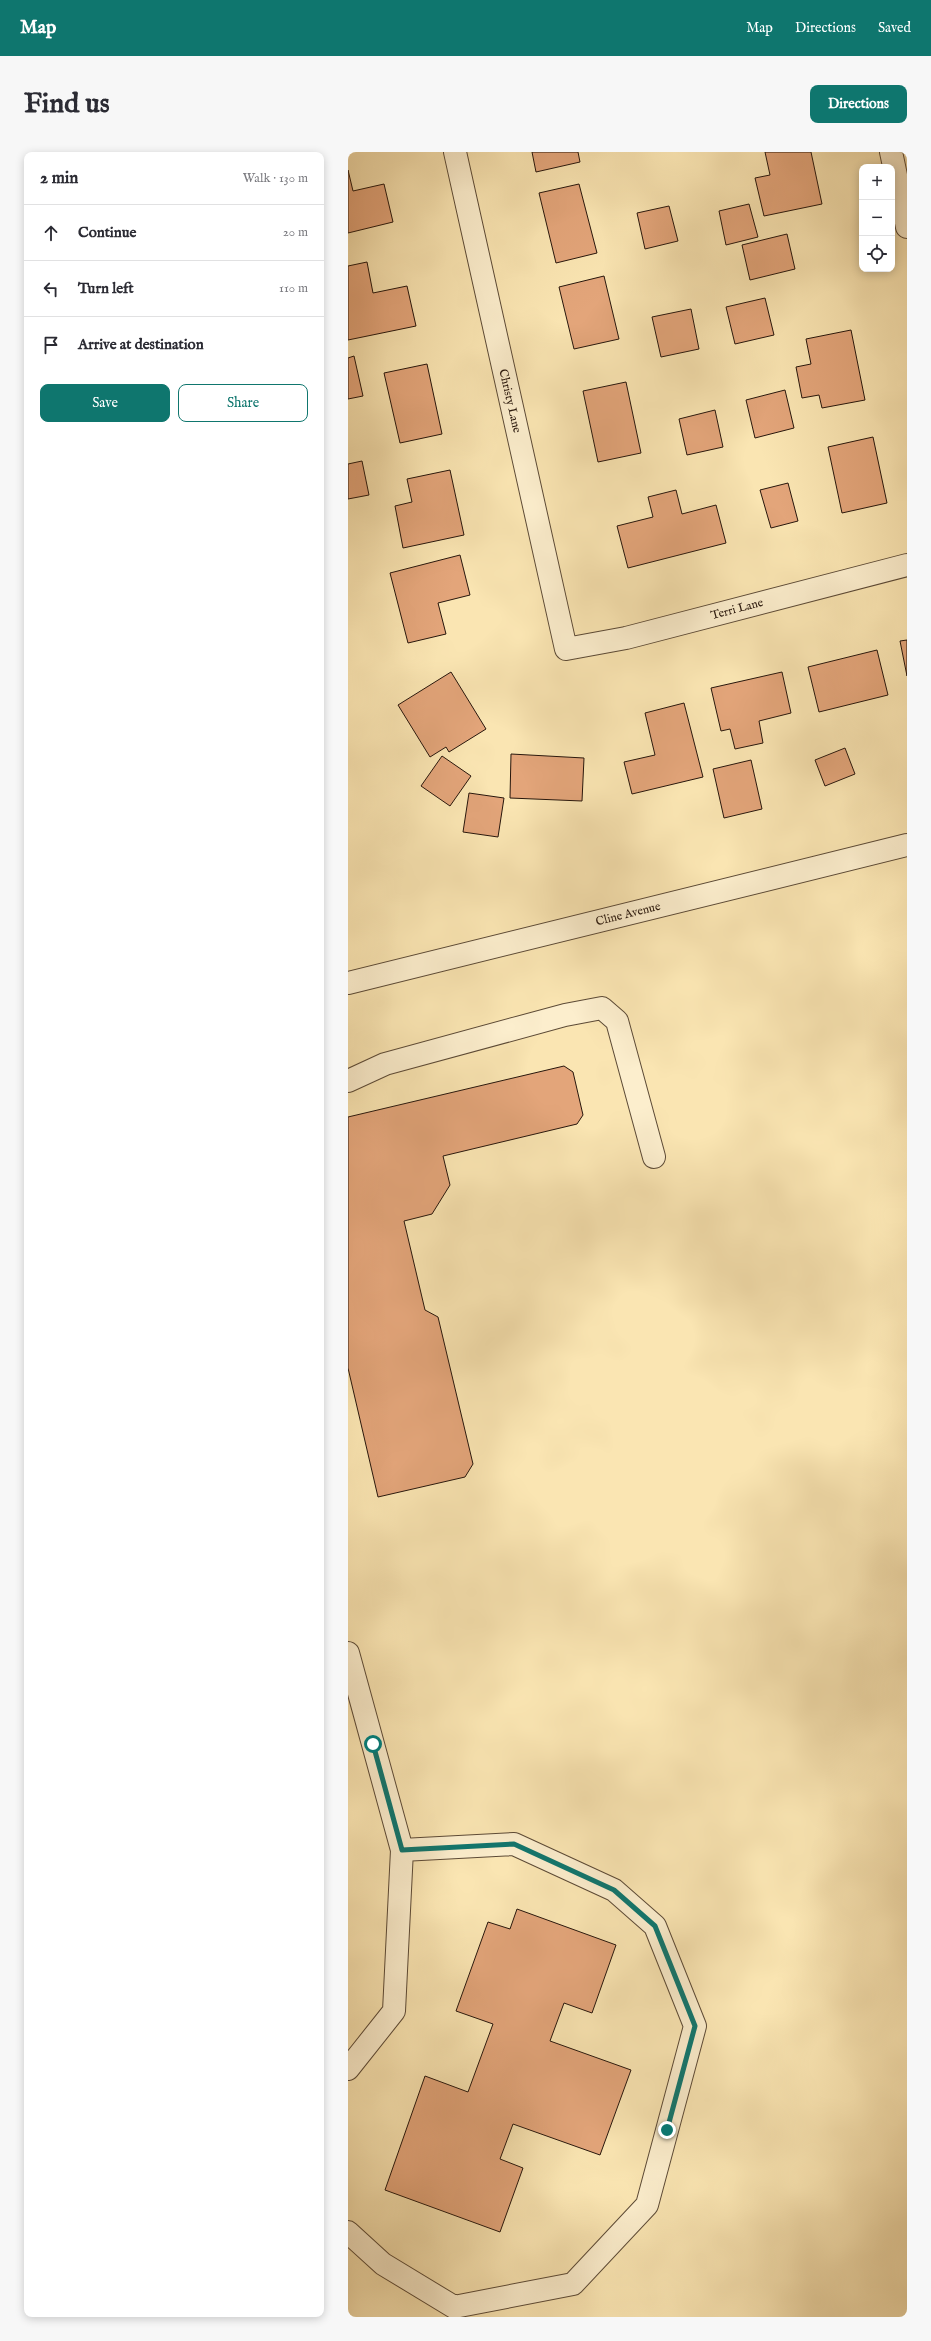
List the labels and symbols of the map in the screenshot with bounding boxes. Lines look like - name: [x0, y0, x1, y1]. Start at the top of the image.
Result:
- street label: Christy Lane: [495, 368, 525, 435]
- street label: Terri Lane: [709, 595, 765, 623]
- street label: Cline Avenue: [594, 899, 662, 929]
- route start: [364, 1735, 382, 1753]
- route end: [658, 2121, 676, 2139]

